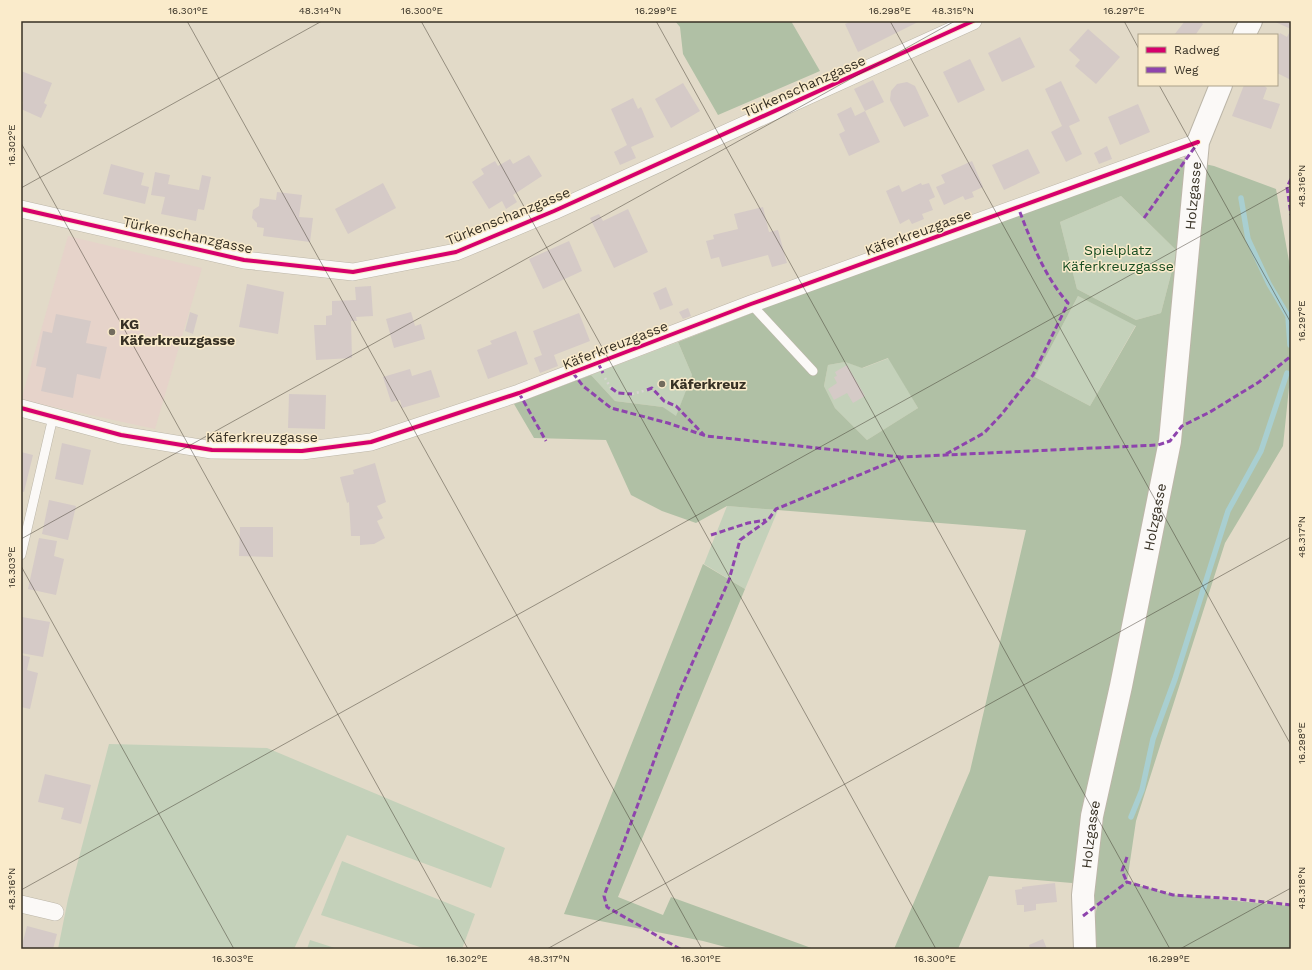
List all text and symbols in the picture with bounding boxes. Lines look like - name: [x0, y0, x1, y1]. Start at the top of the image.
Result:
- text: 16.301°E: [168, 5, 208, 16]
- text: 48.314°N: [299, 5, 341, 16]
- text: 16.300°E: [401, 5, 443, 16]
- text: 16.299°E: [635, 5, 677, 16]
- text: 16.298°E: [869, 5, 911, 16]
- text: 48.315°N: [932, 5, 974, 16]
- text: 16.297°E: [1103, 5, 1145, 16]
- legend: [1138, 34, 1278, 86]
- text: Radweg: [1174, 43, 1220, 57]
- street label: Türkenschanzgasse: [740, 52, 868, 120]
- text: Weg: [1174, 63, 1199, 77]
- text: 16.302°E: [6, 124, 17, 166]
- street label: Holzgasse: [1182, 161, 1204, 231]
- text: 48.316°N: [1296, 165, 1307, 207]
- street label: Türkenschanzgasse: [444, 184, 572, 248]
- street label: Käferkreuzgasse: [863, 205, 973, 259]
- street label: Türkenschanzgasse: [122, 213, 254, 257]
- park label: Spielplatz Käferkreuzgasse: [1062, 242, 1174, 274]
- text: 16.297°E: [1296, 300, 1307, 342]
- place label: KG Käferkreuzgasse: [120, 316, 235, 348]
- street label: Käferkreuzgasse: [560, 318, 670, 372]
- marker: KG Käferkreuzgasse: [107, 327, 117, 337]
- place label: Käferkreuz: [670, 376, 746, 392]
- marker: Käferkreuz: [657, 379, 667, 389]
- street label: Käferkreuzgasse: [206, 429, 318, 445]
- street label: Holzgasse: [1140, 482, 1169, 552]
- text: 48.317°N: [1296, 516, 1307, 558]
- text: 16.303°E: [6, 546, 17, 588]
- text: 16.298°E: [1296, 722, 1307, 764]
- street label: Holzgasse: [1078, 799, 1103, 869]
- text: 48.318°N: [1296, 867, 1307, 909]
- text: 48.316°N: [6, 868, 17, 910]
- text: 16.303°E: [212, 953, 254, 964]
- text: 16.302°E: [446, 953, 488, 964]
- text: 48.317°N: [528, 953, 570, 964]
- text: 16.301°E: [681, 953, 721, 964]
- text: 16.300°E: [914, 953, 956, 964]
- text: 16.299°E: [1148, 953, 1190, 964]

